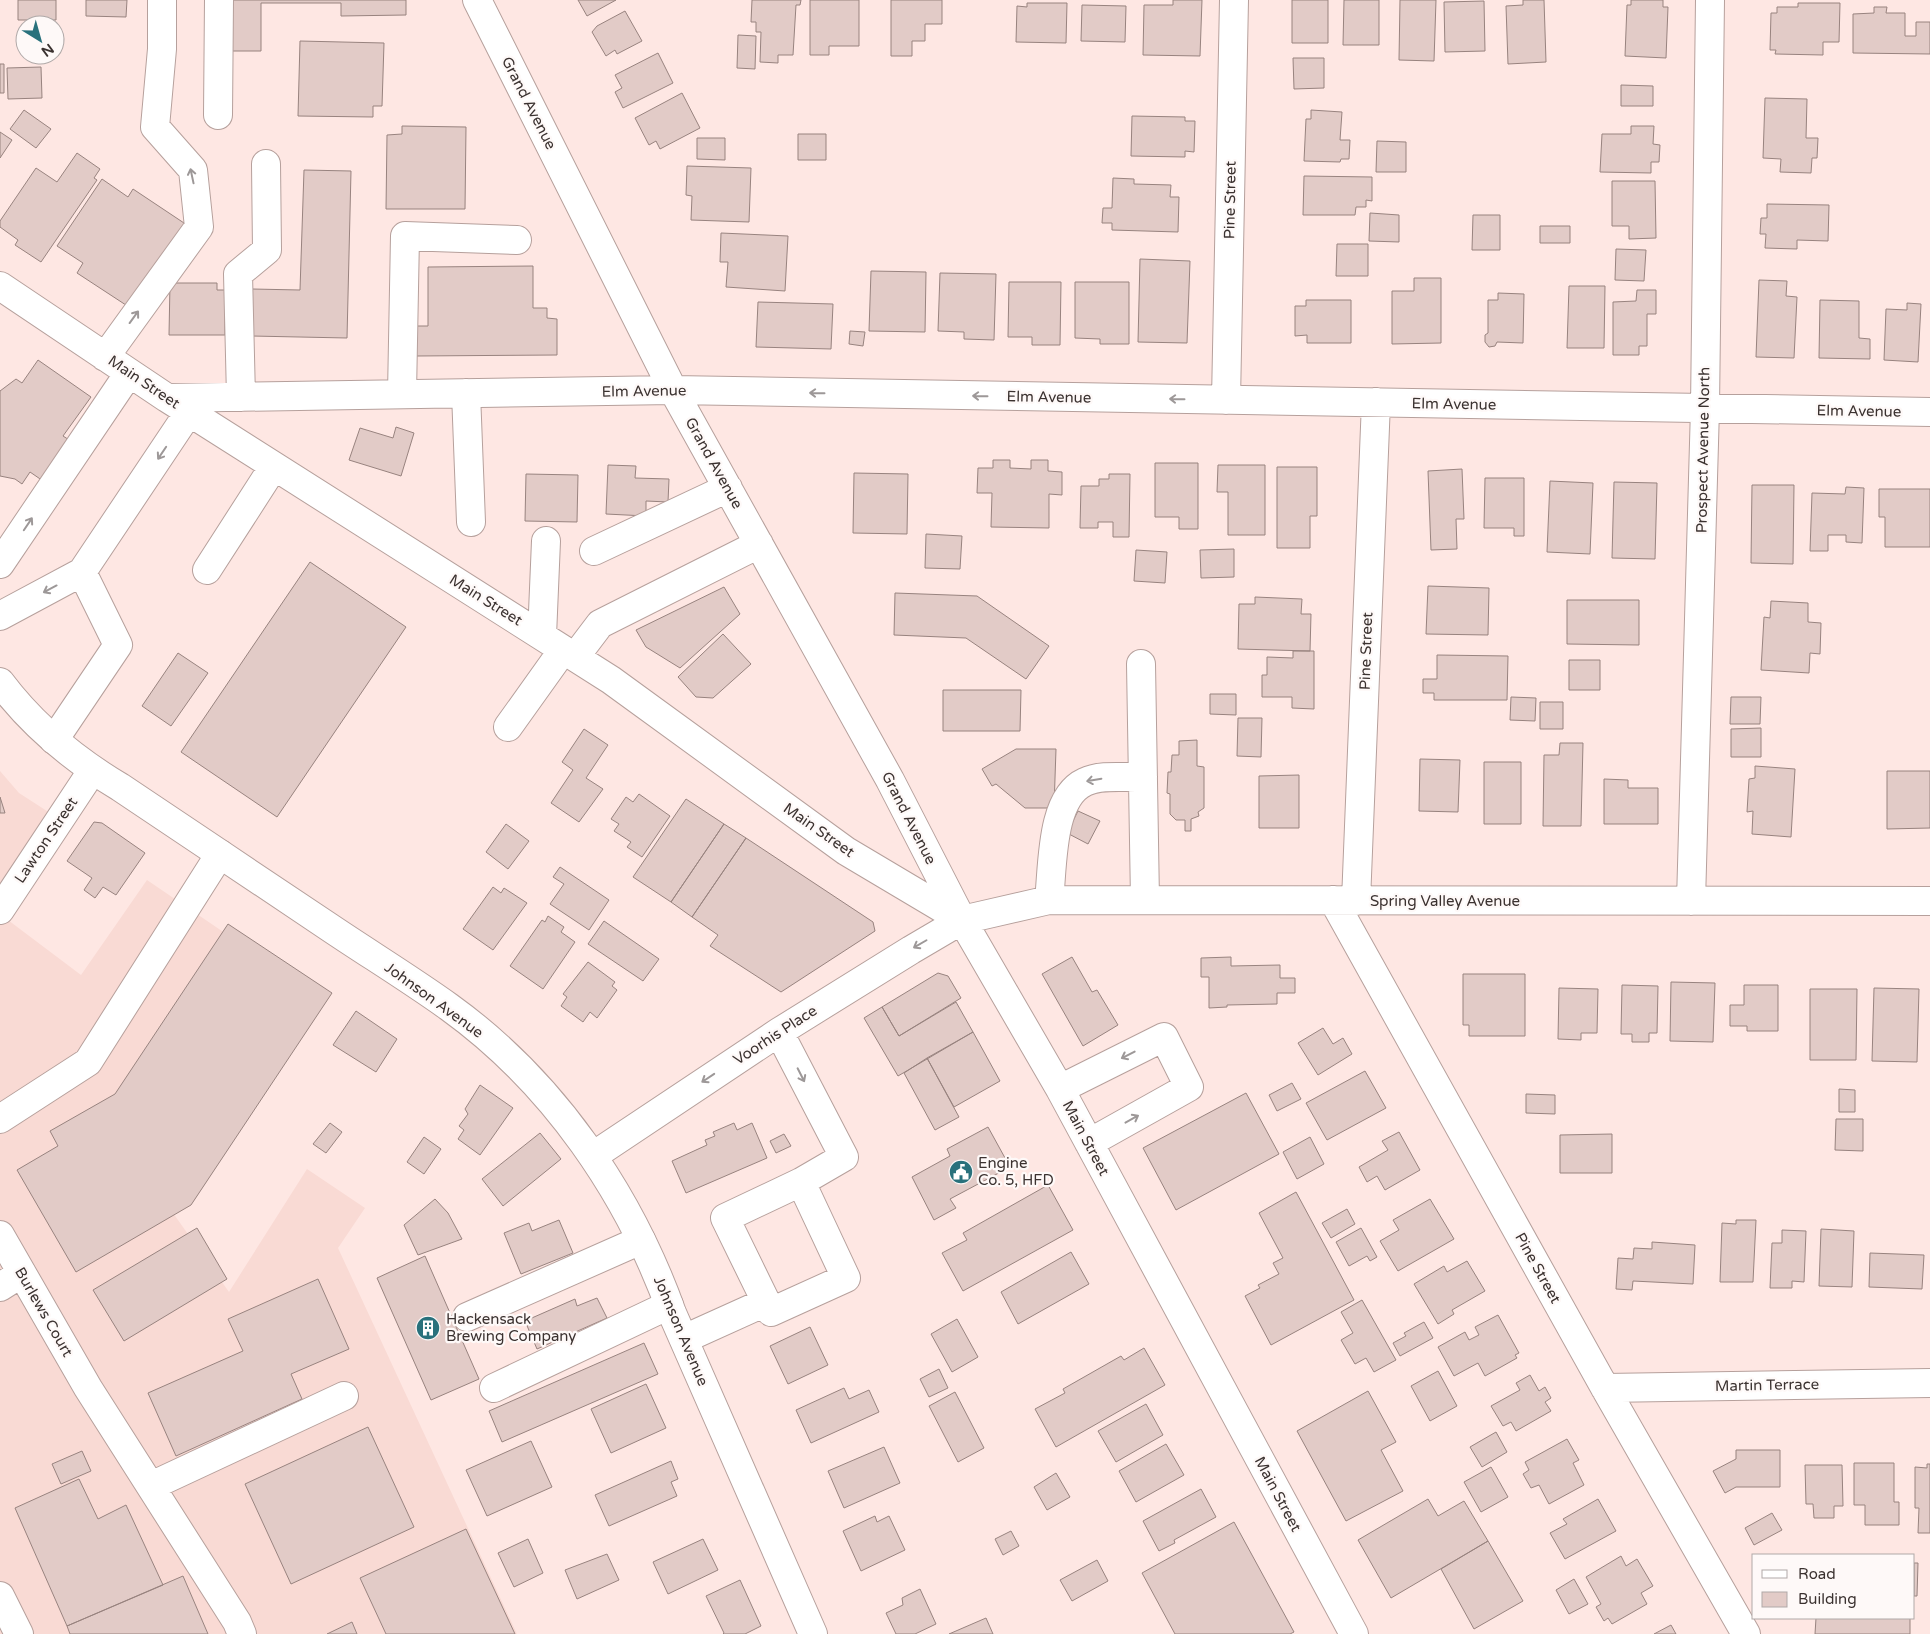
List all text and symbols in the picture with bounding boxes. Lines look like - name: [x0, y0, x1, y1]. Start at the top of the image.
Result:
- north arrow: [15, 15, 65, 65]
- text: N: [38, 40, 57, 60]
- street label: Grand Avenue: [498, 54, 560, 152]
- street label: Pine Street: [1220, 161, 1240, 239]
- one-way arrow: [187, 169, 197, 185]
- one-way arrow: [129, 310, 139, 324]
- street label: Main Street: [105, 351, 183, 413]
- street label: Prospect Avenue North: [1693, 367, 1713, 533]
- street label: Elm Avenue: [602, 381, 686, 401]
- street label: Elm Avenue: [1007, 387, 1091, 407]
- one-way arrow: [809, 388, 825, 397]
- one-way arrow: [972, 391, 988, 400]
- one-way arrow: [1169, 394, 1186, 404]
- street label: Elm Avenue: [1412, 394, 1496, 414]
- street label: Elm Avenue: [1817, 401, 1901, 421]
- street label: Grand Avenue: [681, 414, 747, 512]
- one-way arrow: [157, 445, 167, 459]
- one-way arrow: [23, 517, 33, 531]
- street label: Main Street: [446, 570, 526, 630]
- one-way arrow: [43, 585, 58, 594]
- street label: Pine Street: [1356, 611, 1376, 690]
- street label: Grand Avenue: [878, 769, 940, 867]
- one-way arrow: [1087, 775, 1103, 785]
- street label: Lawton Street: [11, 793, 82, 886]
- street label: Main Street: [780, 799, 858, 861]
- street label: Spring Valley Avenue: [1370, 892, 1520, 910]
- one-way arrow: [913, 940, 927, 950]
- street label: Johnson Avenue: [381, 958, 487, 1042]
- street label: Voorhis Place: [730, 1001, 820, 1069]
- one-way arrow: [1120, 1050, 1135, 1060]
- one-way arrow: [797, 1067, 806, 1082]
- one-way arrow: [702, 1073, 716, 1083]
- street label: Main Street: [1059, 1097, 1113, 1179]
- one-way arrow: [1124, 1114, 1139, 1124]
- place label: Engine Co. 5, HFD: [978, 1154, 1054, 1189]
- public building icon: Engine Co. 5, HFD: [948, 1159, 974, 1185]
- street label: Pine Street: [1511, 1229, 1565, 1307]
- street label: Burlews Court: [11, 1264, 77, 1360]
- street label: Johnson Avenue: [650, 1273, 712, 1389]
- place label: Hackensack Brewing Company: [446, 1310, 576, 1345]
- building icon: Hackensack Brewing Company: [415, 1315, 441, 1341]
- street label: Martin Terrace: [1715, 1375, 1819, 1395]
- street label: Main Street: [1251, 1453, 1305, 1535]
- legend: [1752, 1554, 1915, 1619]
- text: Road: [1798, 1565, 1836, 1583]
- text: Building: [1798, 1590, 1857, 1608]

